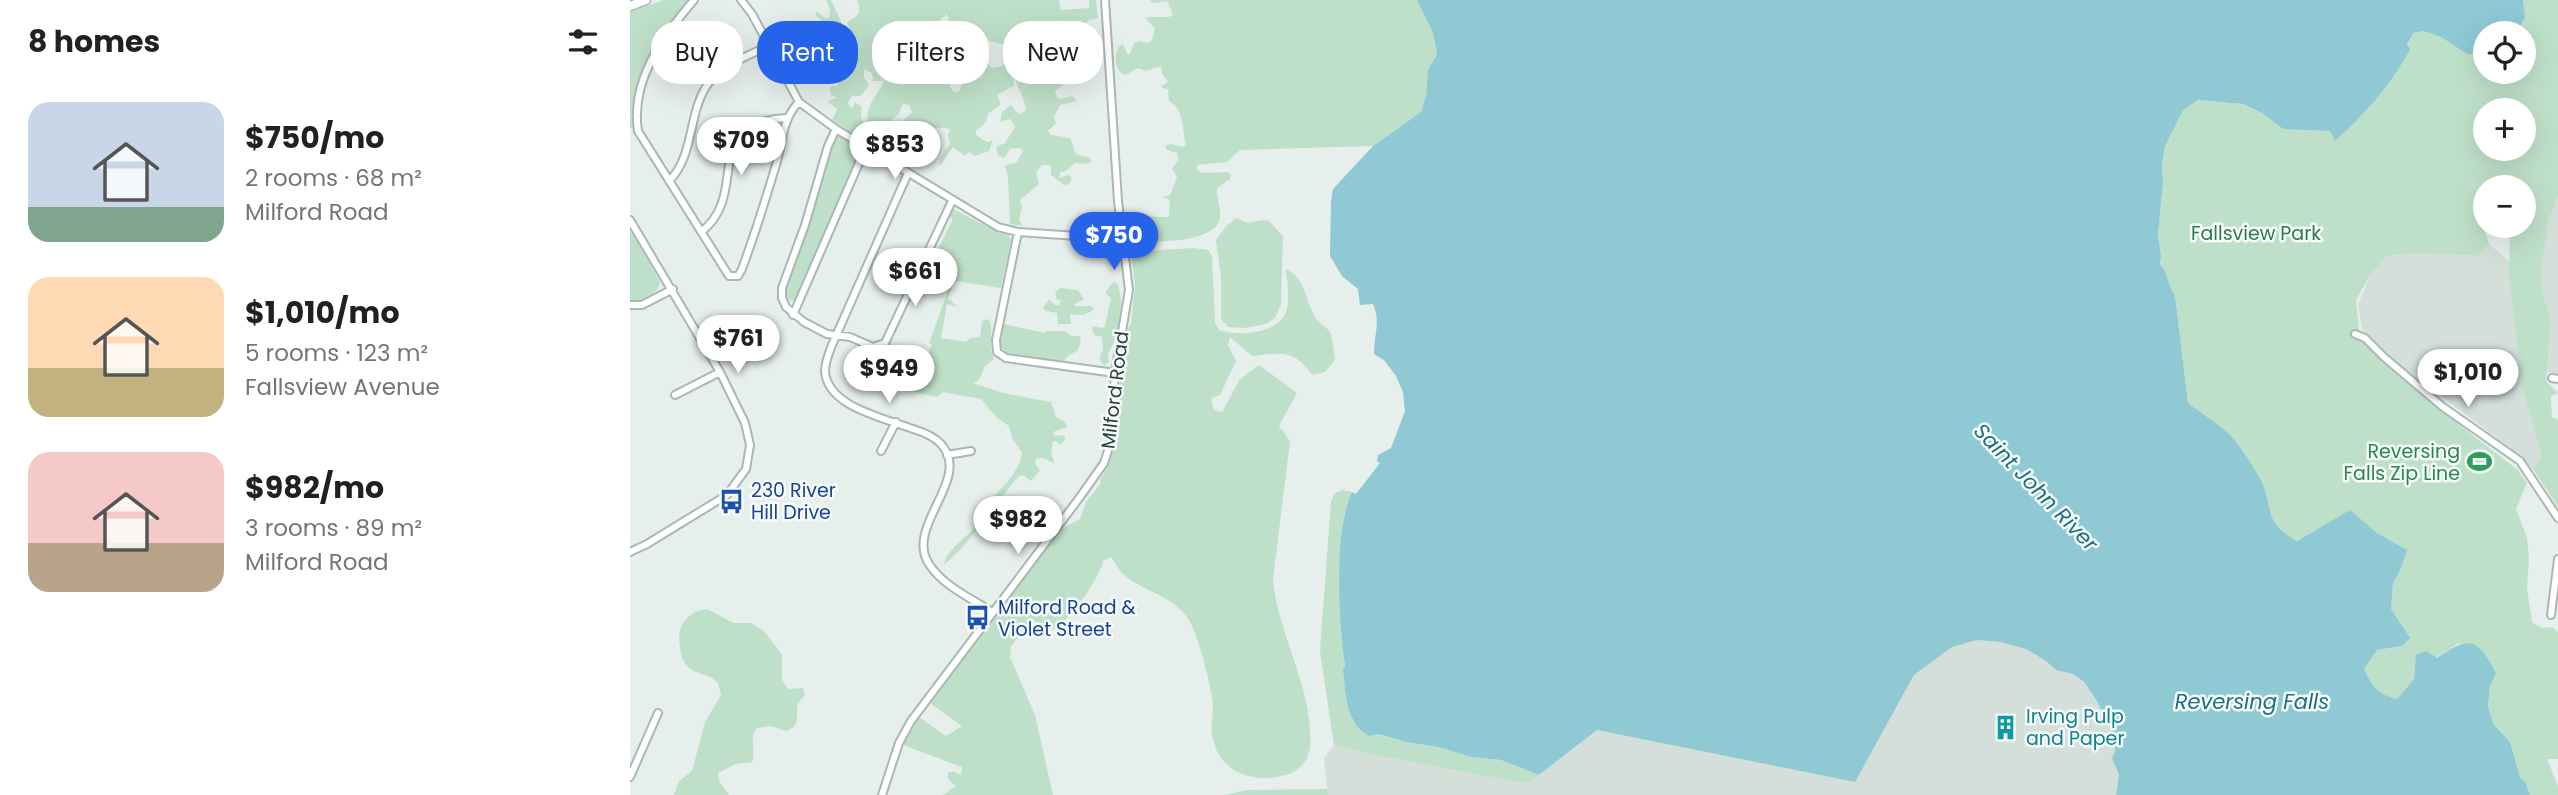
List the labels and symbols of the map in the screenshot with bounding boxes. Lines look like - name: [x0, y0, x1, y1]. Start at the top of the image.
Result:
- pin: $709: [700, 118, 782, 177]
- pin: $853: [854, 122, 936, 181]
- pin: $750: [1073, 212, 1155, 272]
- park label: Fallsview Park: [2191, 220, 2321, 247]
- pin: $661: [874, 248, 956, 308]
- pin: $761: [697, 316, 779, 375]
- street label: Milford Road: [1094, 330, 1136, 450]
- pin: $949: [848, 346, 930, 405]
- pin: $1,010: [2411, 350, 2525, 409]
- water label: Saint John River: [1967, 417, 2105, 558]
- place label: Reversing Falls Zip Line: [2344, 438, 2460, 487]
- sports icon: Reversing Falls Zip Line: [2466, 448, 2494, 476]
- place label: 230 River Hill Drive: [751, 477, 836, 526]
- bus stop icon: 230 River Hill Drive: [717, 487, 745, 515]
- pin: $982: [977, 496, 1059, 556]
- place label: Milford Road & Violet Street: [998, 594, 1136, 643]
- bus stop icon: Milford Road & Violet Street: [964, 604, 992, 632]
- water label: Reversing Falls: [2175, 687, 2329, 716]
- place label: Irving Pulp and Paper: [2026, 703, 2124, 752]
- building icon: Irving Pulp and Paper: [1992, 713, 2020, 741]

